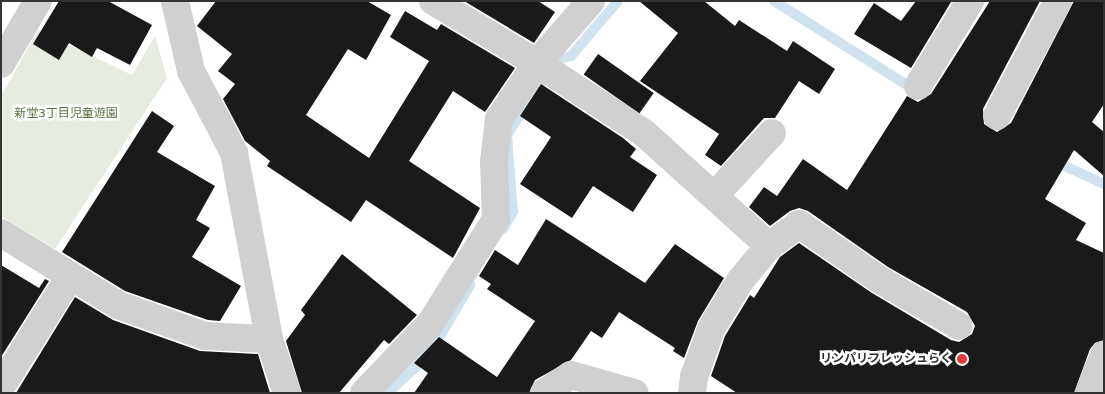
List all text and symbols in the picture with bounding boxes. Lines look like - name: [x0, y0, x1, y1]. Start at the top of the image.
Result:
- park label: 新堂3丁目児童遊園: [14, 107, 118, 121]
- place label: リンパリフレッシュらく: [820, 352, 952, 366]
- marker: リンパリフレッシュらく: [956, 353, 968, 365]

